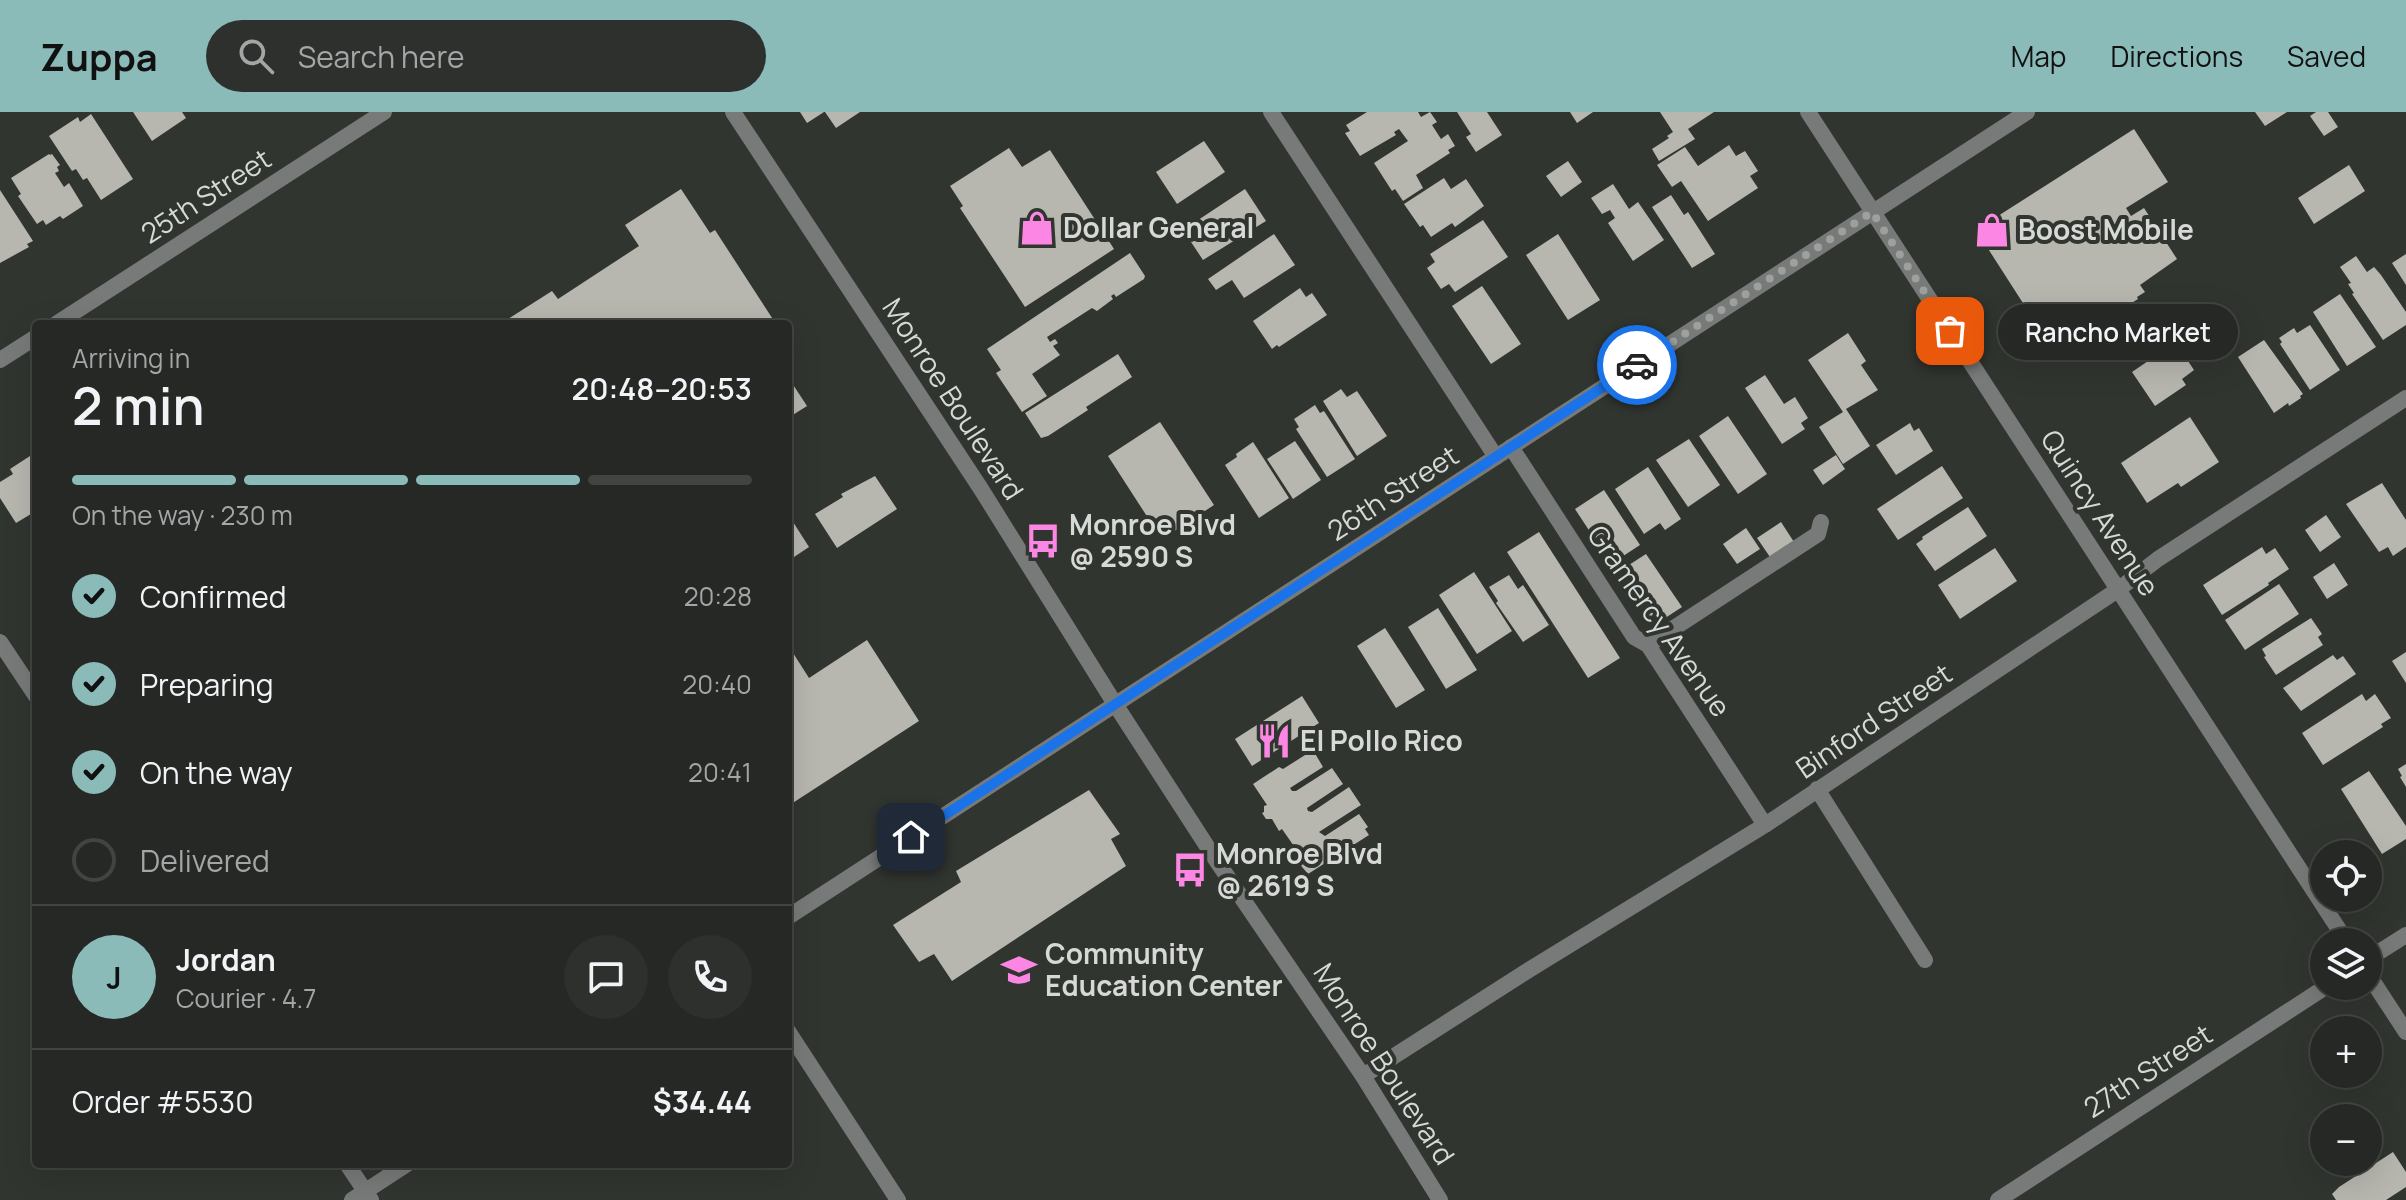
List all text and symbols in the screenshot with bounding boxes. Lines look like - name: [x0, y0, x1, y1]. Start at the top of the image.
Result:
- search box: [206, 20, 766, 92]
- text: Zuppa: [40, 30, 158, 82]
- icon: search: [234, 34, 278, 78]
- text: Search here: [298, 36, 464, 77]
- text: Map: [2011, 37, 2066, 75]
- text: Directions: [2110, 37, 2243, 75]
- text: Saved: [2287, 37, 2366, 75]
- street label: 25th Street: [133, 139, 278, 251]
- place label: Dollar General: [1063, 208, 1254, 246]
- shop icon: Dollar General: [1018, 209, 1056, 247]
- place label: Boost Mobile: [2018, 210, 2194, 248]
- shop icon: Boost Mobile: [1973, 211, 2011, 249]
- street label: Monroe Boulevard: [874, 290, 1033, 507]
- pin: [1916, 297, 1984, 365]
- callout: Rancho Market: [1998, 303, 2238, 359]
- icon: bag: [1928, 309, 1972, 353]
- text: Rancho Market: [2025, 314, 2211, 350]
- courier: [1597, 325, 1677, 405]
- text: Arriving in: [72, 340, 190, 376]
- icon: car: [1615, 343, 1659, 387]
- text: 20:48–20:53: [572, 368, 752, 409]
- text: 2 min: [72, 370, 205, 441]
- street label: Quincy Avenue: [2033, 422, 2169, 603]
- street label: 26th Street: [1320, 436, 1465, 549]
- text: On the way · 230 m: [72, 497, 293, 533]
- place label: Monroe Blvd @ 2590 S: [1069, 505, 1236, 575]
- street label: Gramercy Avenue: [1579, 517, 1740, 724]
- bus stop icon: Monroe Blvd @ 2590 S: [1024, 522, 1062, 560]
- icon: check: [72, 574, 116, 618]
- text: Confirmed: [140, 576, 287, 617]
- text: 20:28: [684, 578, 752, 614]
- street label: Binford Street: [1788, 654, 1959, 786]
- icon: check: [72, 662, 116, 706]
- text: Preparing: [140, 664, 274, 705]
- text: 20:40: [682, 666, 752, 702]
- place label: El Pollo Rico: [1300, 721, 1463, 759]
- restaurant icon: El Pollo Rico: [1255, 722, 1293, 760]
- icon: check: [72, 750, 116, 794]
- text: On the way: [140, 752, 293, 793]
- text: 20:41: [688, 754, 752, 790]
- pin: [877, 803, 945, 871]
- icon: home: [889, 815, 933, 859]
- place label: Monroe Blvd @ 2619 S: [1216, 834, 1383, 904]
- text: Delivered: [140, 840, 270, 881]
- map controls: [2310, 840, 2382, 1176]
- button: locate: [2310, 840, 2382, 912]
- bus stop icon: Monroe Blvd @ 2619 S: [1171, 851, 1209, 889]
- button: layers: [2310, 928, 2382, 1000]
- place label: Community Education Center: [1045, 934, 1283, 1004]
- button: chat: [564, 935, 648, 1019]
- button: phone: [668, 935, 752, 1019]
- text: Jordan: [176, 939, 276, 980]
- school or university icon: Community Education Center: [1000, 951, 1038, 989]
- street label: Monroe Boulevard: [1305, 955, 1464, 1172]
- text: J: [106, 957, 122, 998]
- text: Courier · 4.7: [176, 980, 316, 1016]
- street label: 27th Street: [2076, 1015, 2219, 1126]
- button: +: [2310, 1016, 2382, 1088]
- text: Order #5530: [72, 1081, 254, 1122]
- text: $34.44: [653, 1081, 752, 1122]
- button: −: [2310, 1104, 2382, 1176]

